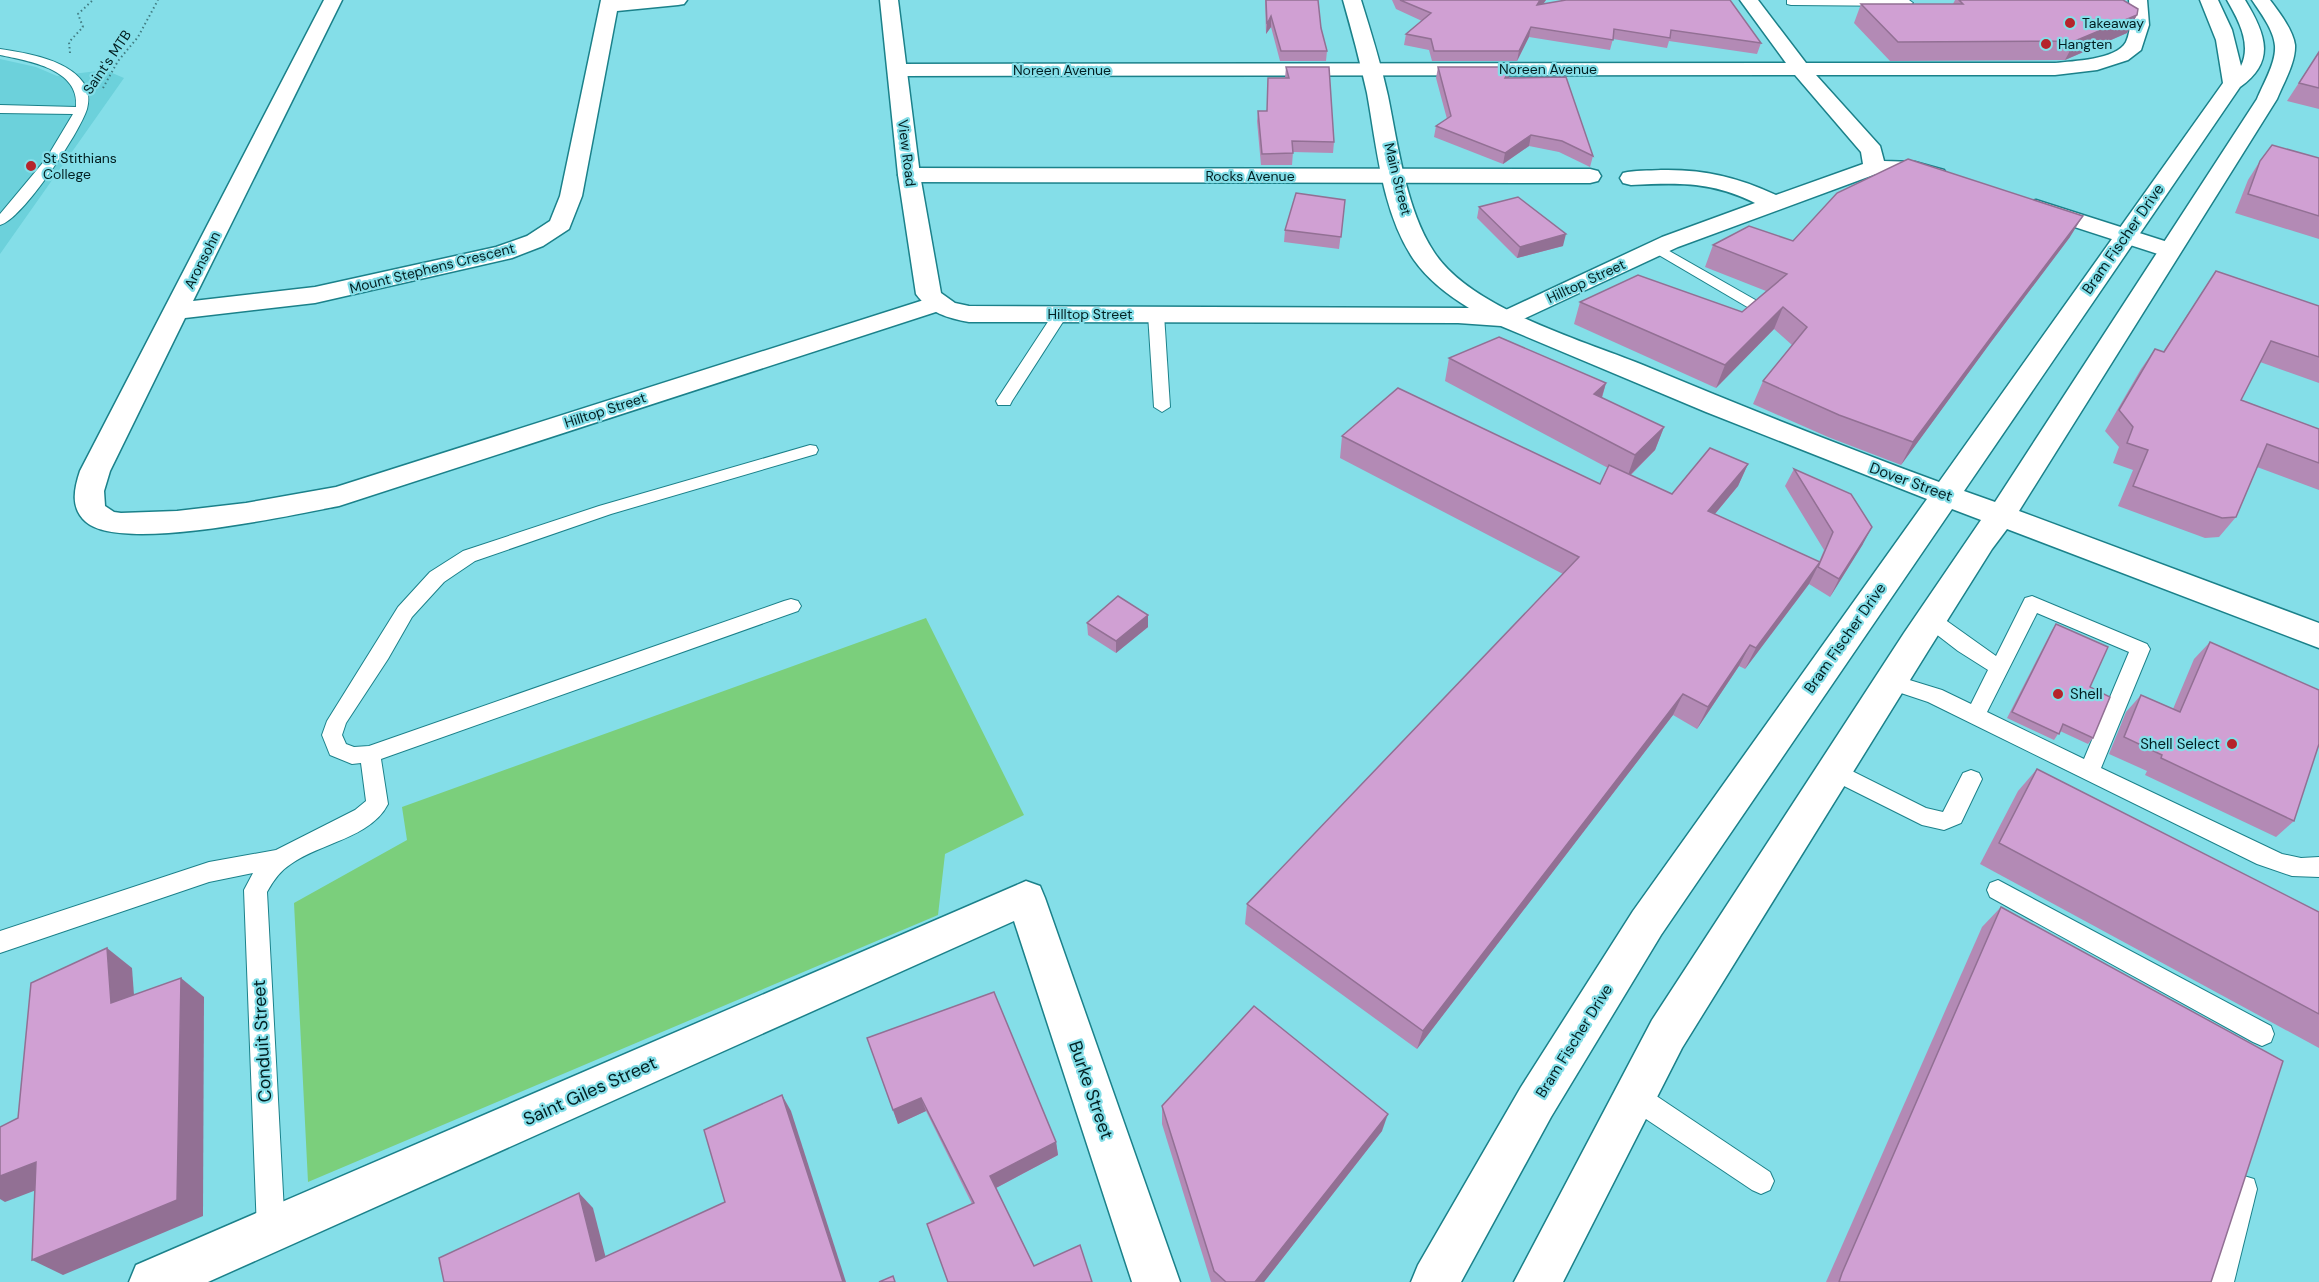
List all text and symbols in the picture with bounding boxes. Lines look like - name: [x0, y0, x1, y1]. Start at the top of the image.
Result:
- place label: Takeaway: [2082, 14, 2144, 32]
- marker: Takeaway: [2063, 16, 2077, 30]
- street label: Saint's MTB: [79, 26, 135, 98]
- place label: Hangten: [2058, 35, 2112, 53]
- marker: Hangten: [2039, 37, 2053, 51]
- street label: Noreen Avenue: [1499, 60, 1597, 78]
- street label: Noreen Avenue: [1013, 61, 1111, 79]
- street label: View Road: [894, 118, 920, 188]
- street label: Main Street: [1380, 141, 1416, 217]
- place label: St Stithians College: [43, 149, 117, 183]
- marker: St Stithians College: [24, 159, 38, 173]
- street label: Rocks Avenue: [1205, 167, 1295, 185]
- street label: Bram Fischer Drive: [2078, 180, 2168, 298]
- street label: Aronsohn: [180, 228, 224, 292]
- street label: Mount Stephens Crescent: [347, 239, 517, 297]
- street label: Hilltop Street: [1544, 255, 1628, 307]
- street label: Hilltop Street: [1048, 305, 1132, 323]
- street label: Hilltop Street: [562, 388, 648, 432]
- street label: Dover Street: [1867, 458, 1955, 506]
- street label: Bram Fischer Drive: [1800, 579, 1890, 697]
- place label: Shell: [2070, 684, 2103, 704]
- marker: Shell: [2051, 687, 2065, 701]
- place label: Shell Select: [2140, 734, 2220, 754]
- marker: Shell Select: [2225, 737, 2239, 751]
- street label: Conduit Street: [247, 979, 277, 1103]
- street label: Bram Fischer Drive: [1531, 981, 1617, 1101]
- street label: Burke Street: [1063, 1038, 1119, 1142]
- street label: Saint Giles Street: [519, 1051, 661, 1131]

